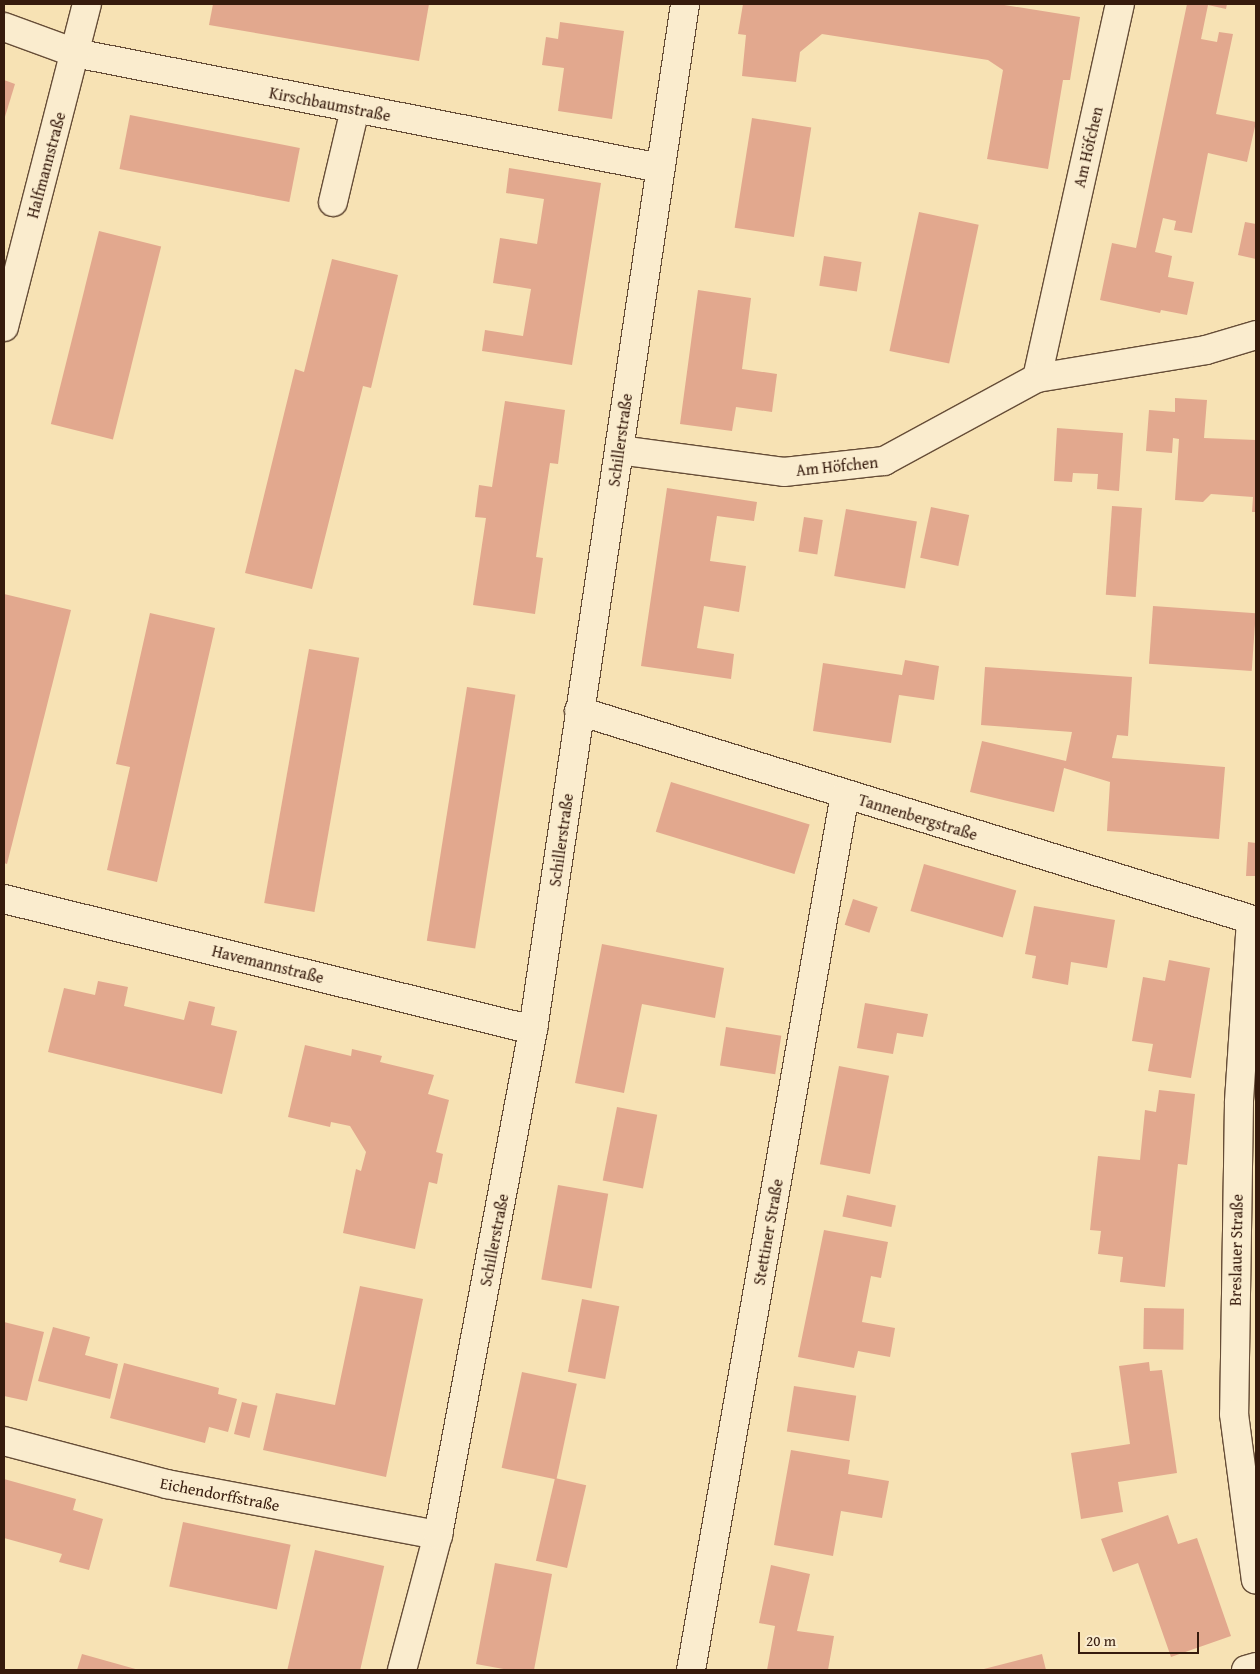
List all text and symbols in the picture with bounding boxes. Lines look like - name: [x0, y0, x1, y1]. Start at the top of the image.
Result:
- street label: Kirschbaumstraße: [268, 83, 392, 125]
- street label: Am Höfchen: [1069, 105, 1107, 189]
- street label: Halfmannstraße: [23, 110, 69, 220]
- street label: Schillerstraße: [604, 392, 636, 488]
- street label: Am Höfchen: [795, 452, 879, 480]
- street label: Tannenbergstraße: [856, 790, 980, 844]
- street label: Schillerstraße: [545, 792, 577, 888]
- street label: Havemannstraße: [210, 941, 326, 987]
- street label: Stettiner Straße: [749, 1177, 787, 1287]
- street label: Schillerstraße: [476, 1192, 512, 1288]
- street label: Breslauer Straße: [1225, 1194, 1247, 1306]
- street label: Eichendorffstraße: [159, 1473, 281, 1515]
- scale bar: [1080, 1622, 1201, 1654]
- text: 20 m: [1086, 1630, 1116, 1651]

